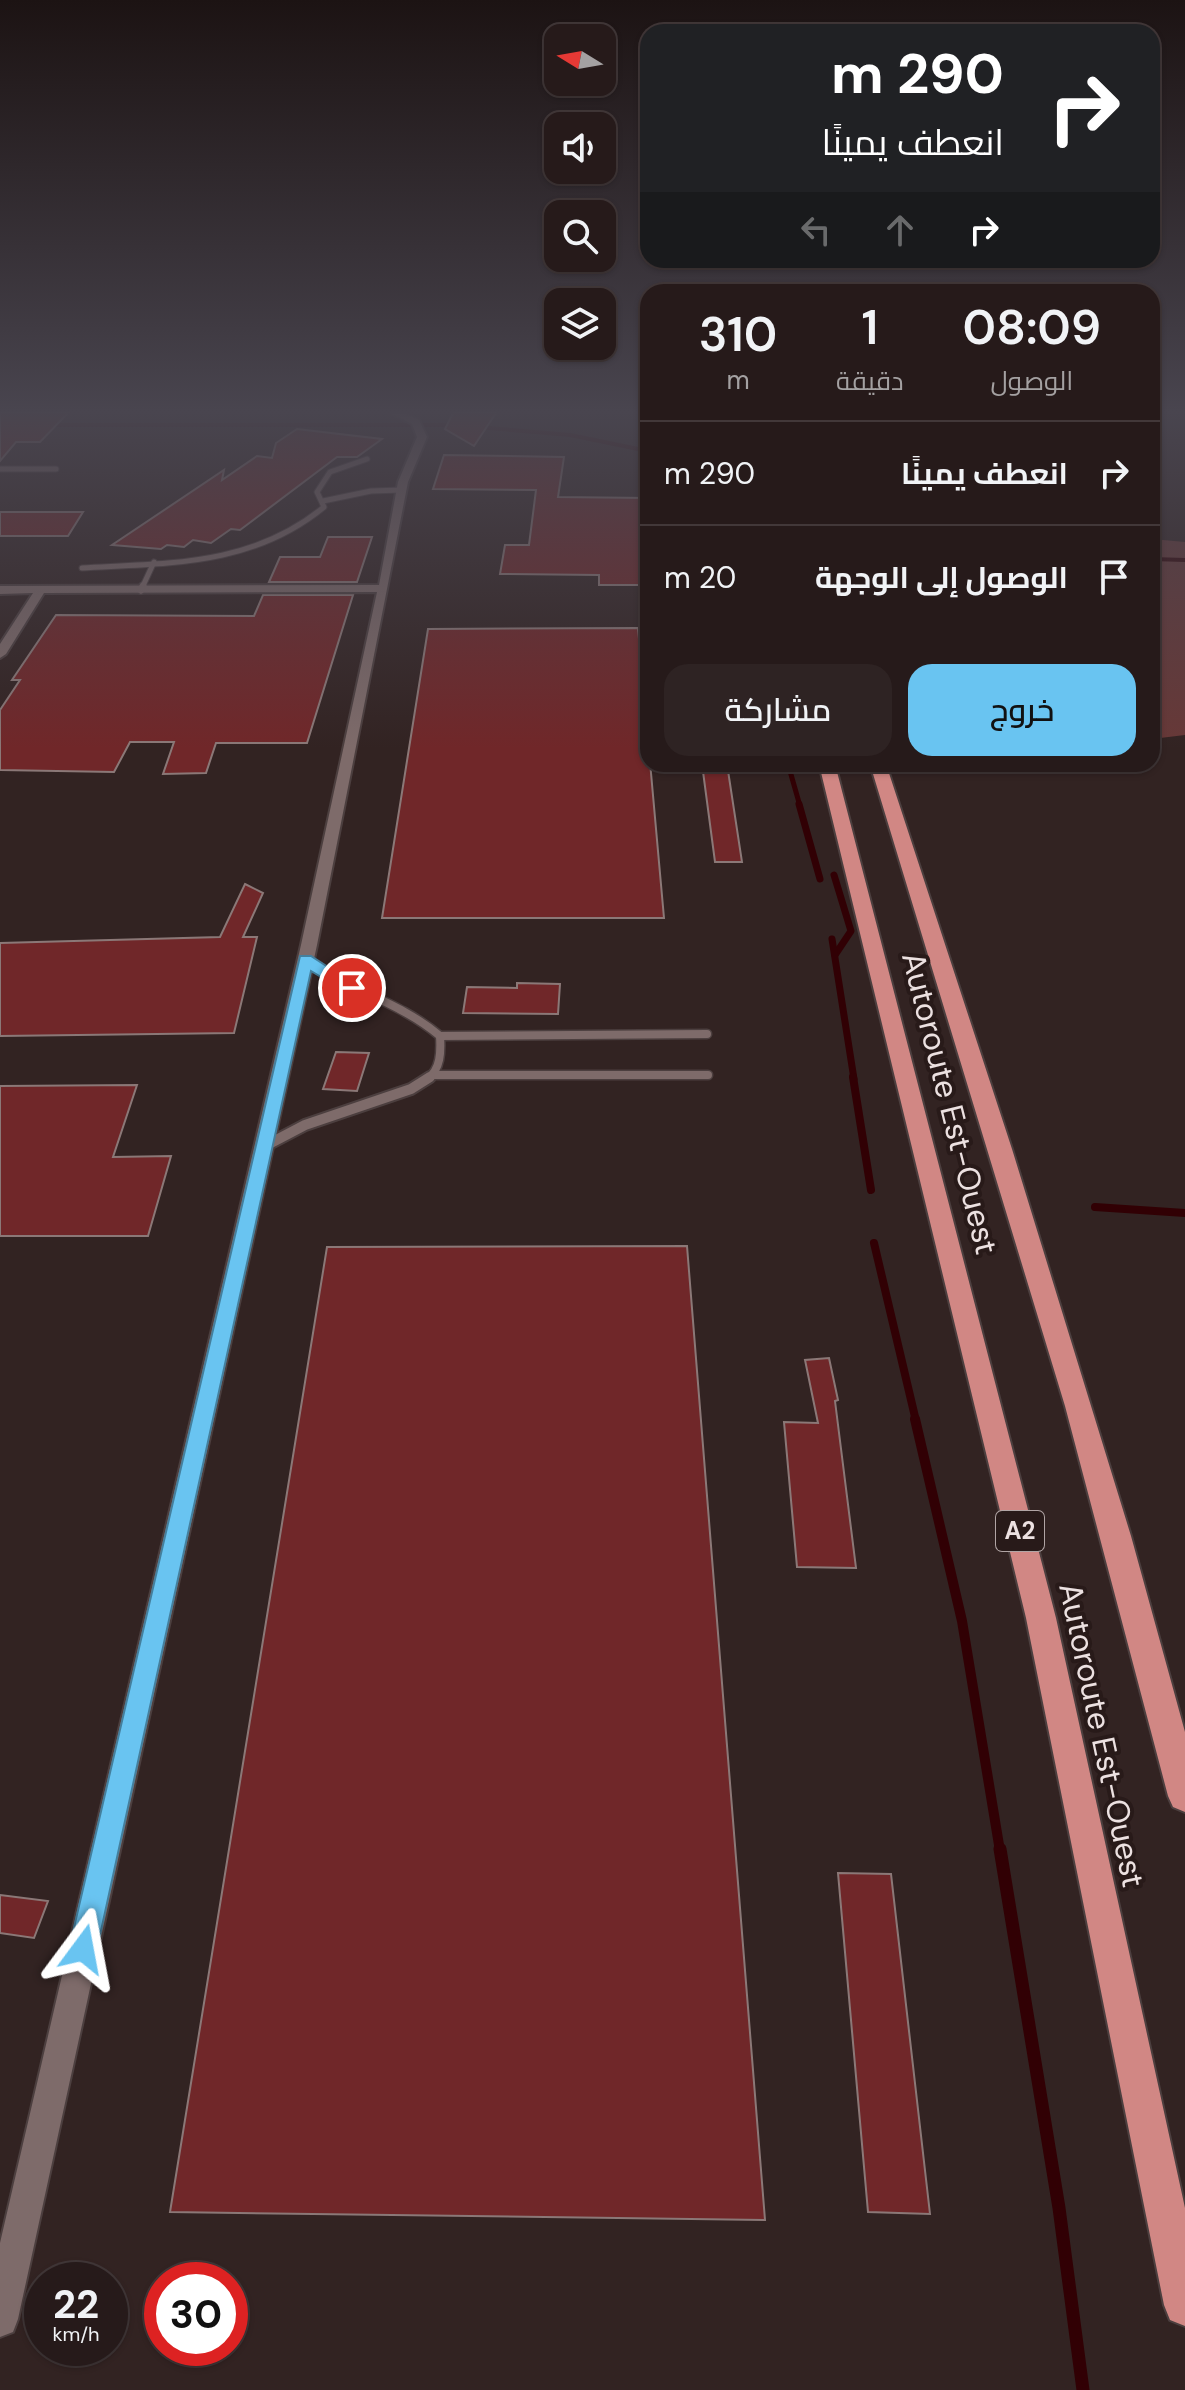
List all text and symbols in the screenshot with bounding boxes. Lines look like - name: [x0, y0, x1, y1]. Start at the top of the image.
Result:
- north arrow: [544, 24, 616, 96]
- map controls: [544, 24, 616, 360]
- text: 290 m: [831, 37, 1004, 110]
- icon: right: [1032, 56, 1136, 160]
- button: sound: [544, 112, 616, 184]
- text: انعطف يمينًا: [822, 119, 1004, 166]
- button: search: [544, 200, 616, 272]
- icon: left: [794, 208, 838, 252]
- icon: ahead: [878, 208, 922, 252]
- icon: right: [962, 208, 1006, 252]
- button: layers: [544, 288, 616, 360]
- text: 1: [861, 296, 878, 359]
- text: 08:09: [962, 296, 1101, 359]
- text: 310: [699, 303, 777, 366]
- text: m: [726, 363, 750, 397]
- text: دقيقة: [836, 364, 904, 398]
- text: الوصول: [990, 364, 1073, 398]
- icon: right: [1092, 451, 1136, 495]
- text: 290 m: [664, 454, 755, 493]
- text: انعطف يمينًا: [901, 454, 1068, 493]
- icon: arrive: [1092, 555, 1136, 599]
- text: 20 m: [664, 558, 736, 597]
- text: الوصول إلى الوجهة: [815, 558, 1068, 597]
- button: مشاركة: [664, 664, 892, 756]
- button: خروج: [908, 664, 1136, 756]
- street label: Autoroute Est-Ouest: [892, 947, 1008, 1259]
- pin: [318, 954, 386, 1022]
- icon: arrive: [330, 966, 374, 1010]
- road number: A2: [996, 1511, 1044, 1551]
- street label: Autoroute Est-Ouest: [1049, 1579, 1155, 1891]
- position arrow: [41, 1907, 125, 1991]
- speed limit sign: 30: [144, 2262, 248, 2366]
- text: 22: [53, 2278, 99, 2330]
- text: km/h: [52, 2321, 100, 2347]

